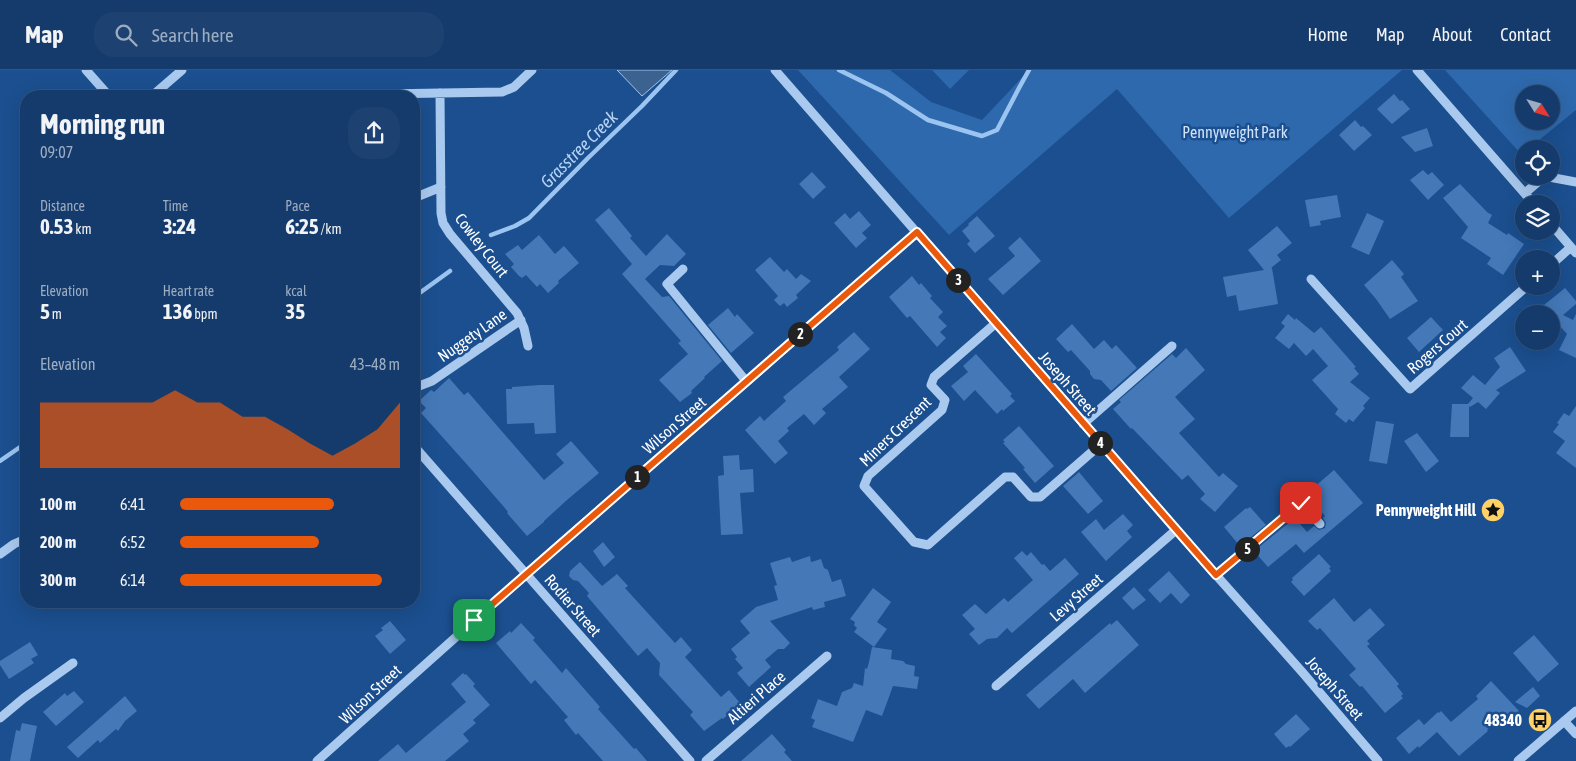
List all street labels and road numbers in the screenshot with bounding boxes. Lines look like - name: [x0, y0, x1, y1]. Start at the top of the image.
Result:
- street label: Cowley Court: [451, 210, 513, 281]
- street label: Nuggety Lane: [434, 305, 510, 366]
- street label: Rogers Court: [1403, 315, 1472, 378]
- street label: Joseph Street: [1035, 348, 1101, 419]
- street label: Wilson Street: [639, 392, 710, 457]
- street label: Miners Crescent: [856, 392, 935, 470]
- street label: Levy Street: [1046, 569, 1107, 625]
- street label: Rodier Street: [541, 570, 605, 640]
- street label: Joseph Street: [1302, 653, 1368, 724]
- street label: Wilson Street: [335, 661, 405, 727]
- street label: Altieri Place: [723, 667, 789, 727]

